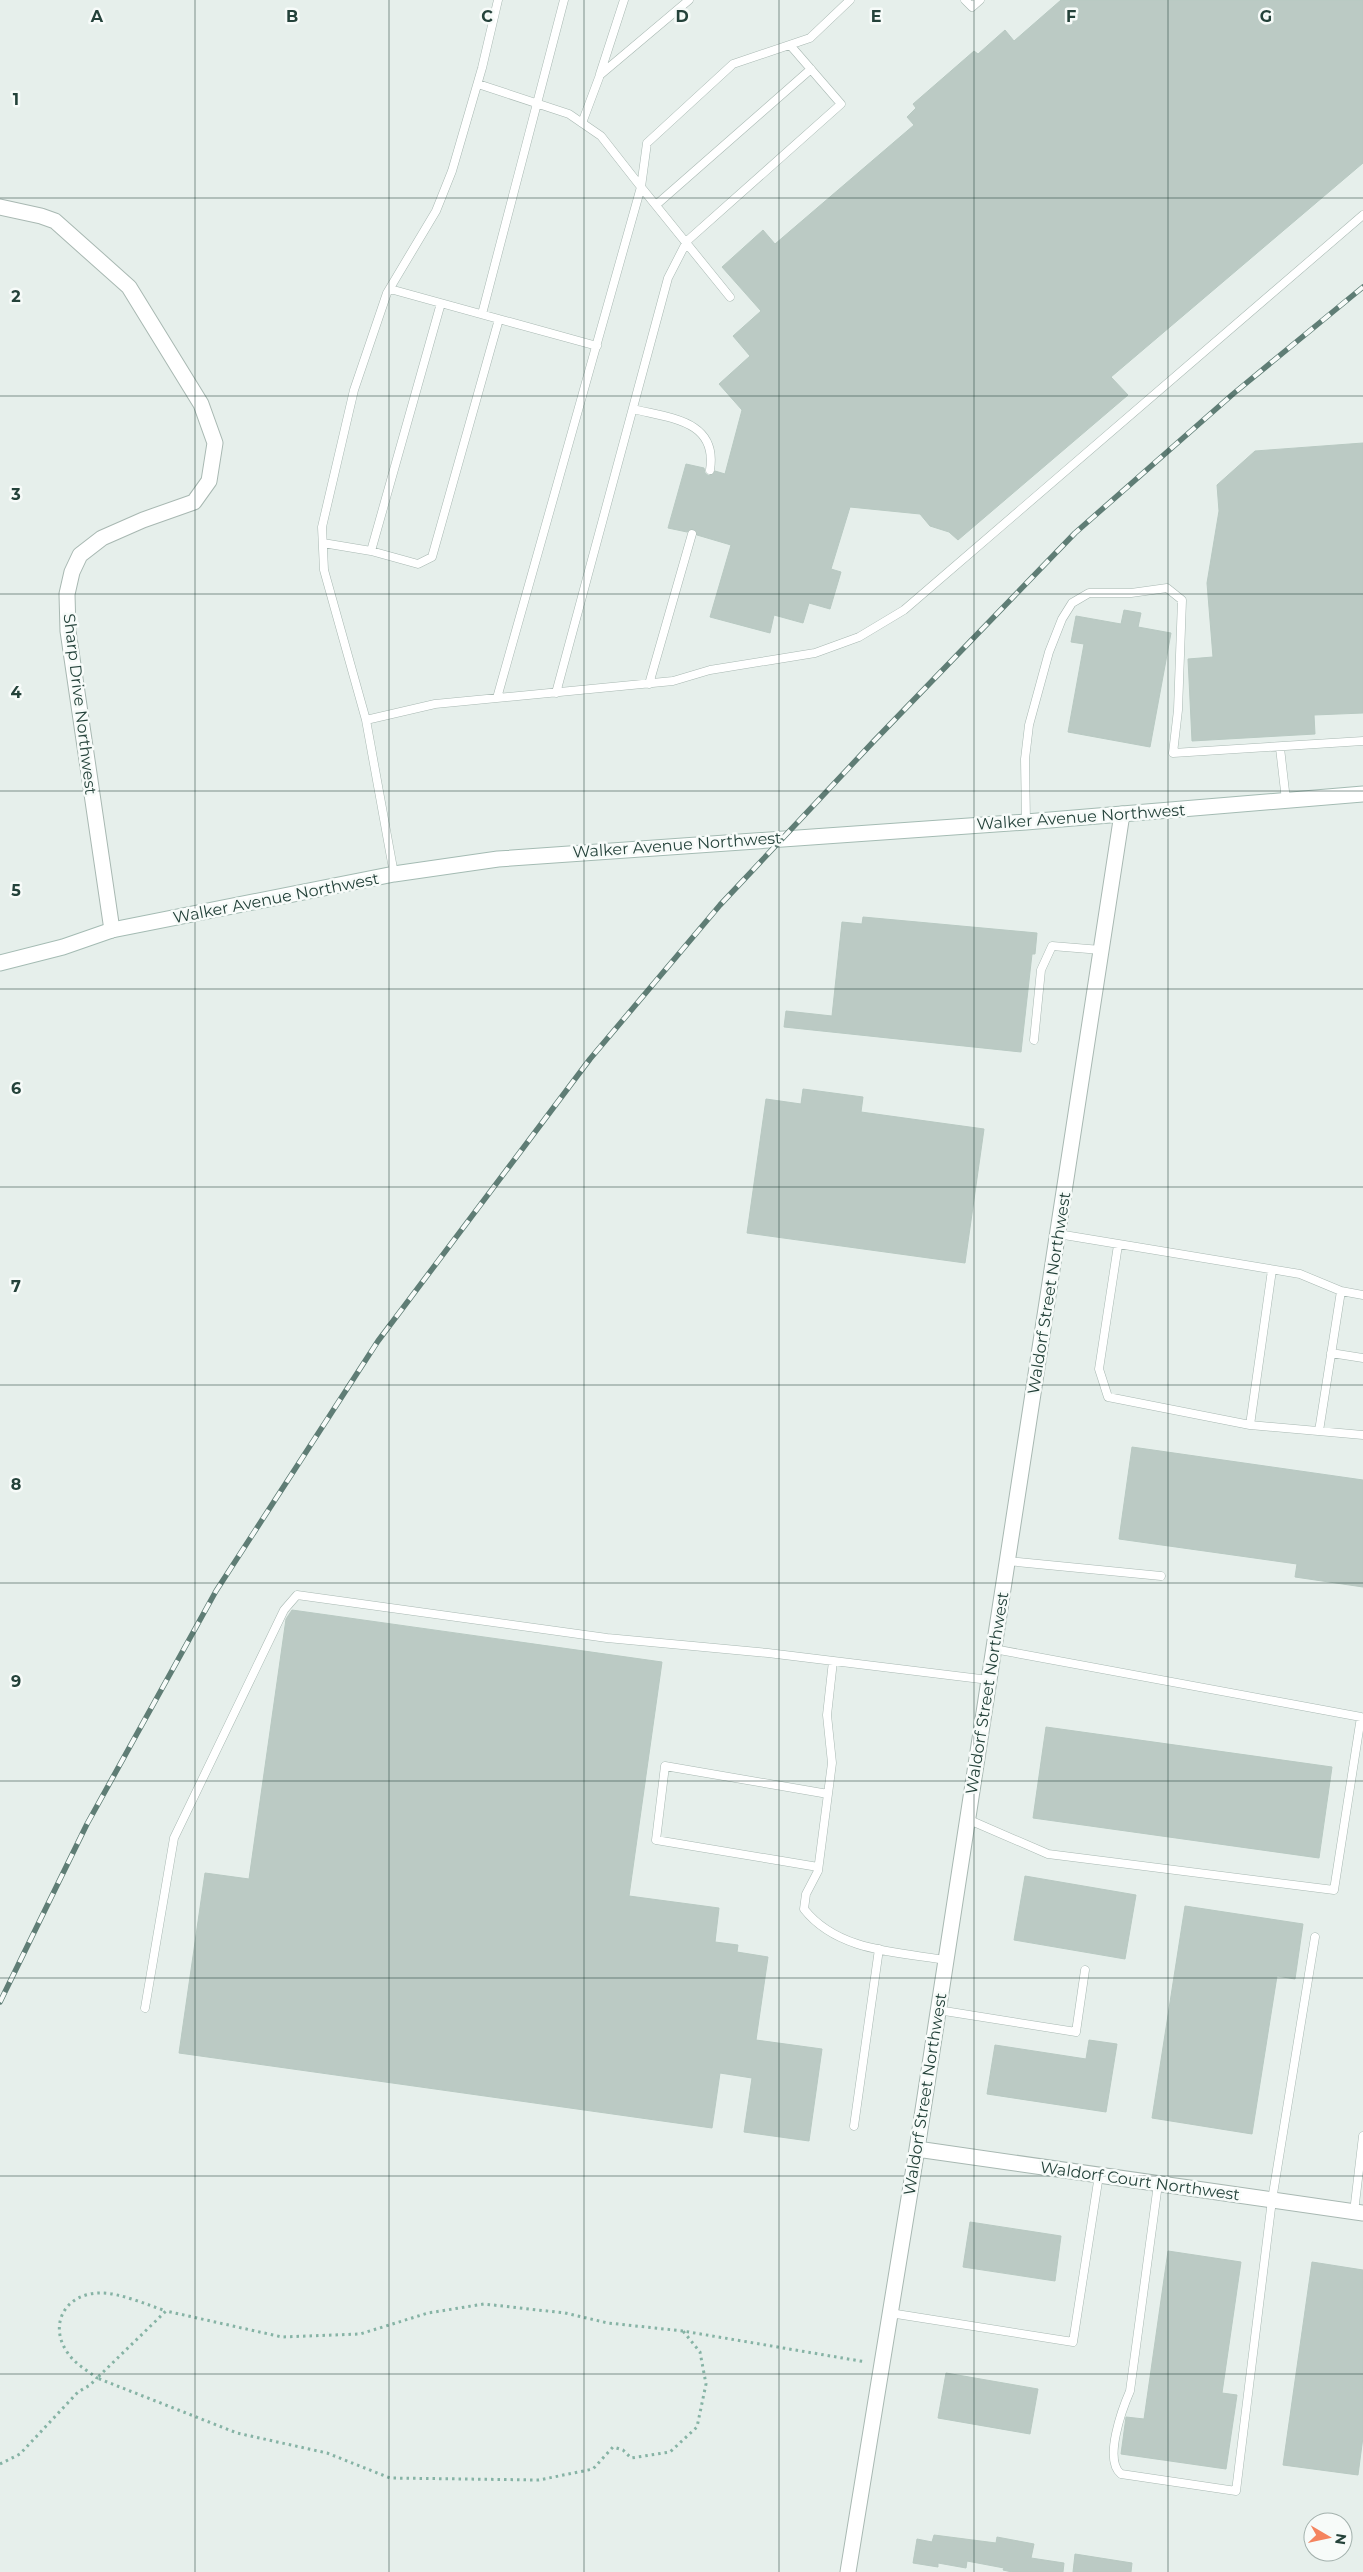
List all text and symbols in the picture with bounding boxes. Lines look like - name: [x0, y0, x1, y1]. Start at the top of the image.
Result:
- text: A: [90, 7, 104, 26]
- text: B: [286, 7, 298, 26]
- text: C: [481, 7, 493, 26]
- text: D: [675, 7, 689, 26]
- text: E: [871, 7, 881, 26]
- text: F: [1066, 7, 1076, 26]
- text: G: [1260, 7, 1272, 26]
- text: 1: [13, 90, 19, 109]
- text: 2: [11, 287, 21, 306]
- text: 3: [10, 485, 21, 504]
- street label: Sharp Drive Northwest: [59, 612, 101, 796]
- text: 4: [10, 683, 22, 702]
- street label: Walker Avenue Northwest: [976, 800, 1187, 834]
- street label: Walker Avenue Northwest: [572, 828, 783, 862]
- street label: Walker Avenue Northwest: [171, 869, 381, 927]
- text: 5: [11, 881, 21, 900]
- text: 6: [11, 1079, 21, 1098]
- street label: Waldorf Street Northwest: [1024, 1190, 1074, 1396]
- text: 7: [11, 1277, 21, 1296]
- text: 8: [11, 1475, 21, 1494]
- street label: Waldorf Street Northwest: [962, 1590, 1012, 1796]
- text: 9: [11, 1672, 21, 1691]
- street label: Waldorf Street Northwest: [900, 1991, 950, 2197]
- street label: Waldorf Court Northwest: [1039, 2158, 1241, 2204]
- north arrow: [1303, 2512, 1353, 2562]
- text: N: [1331, 2532, 1351, 2546]

